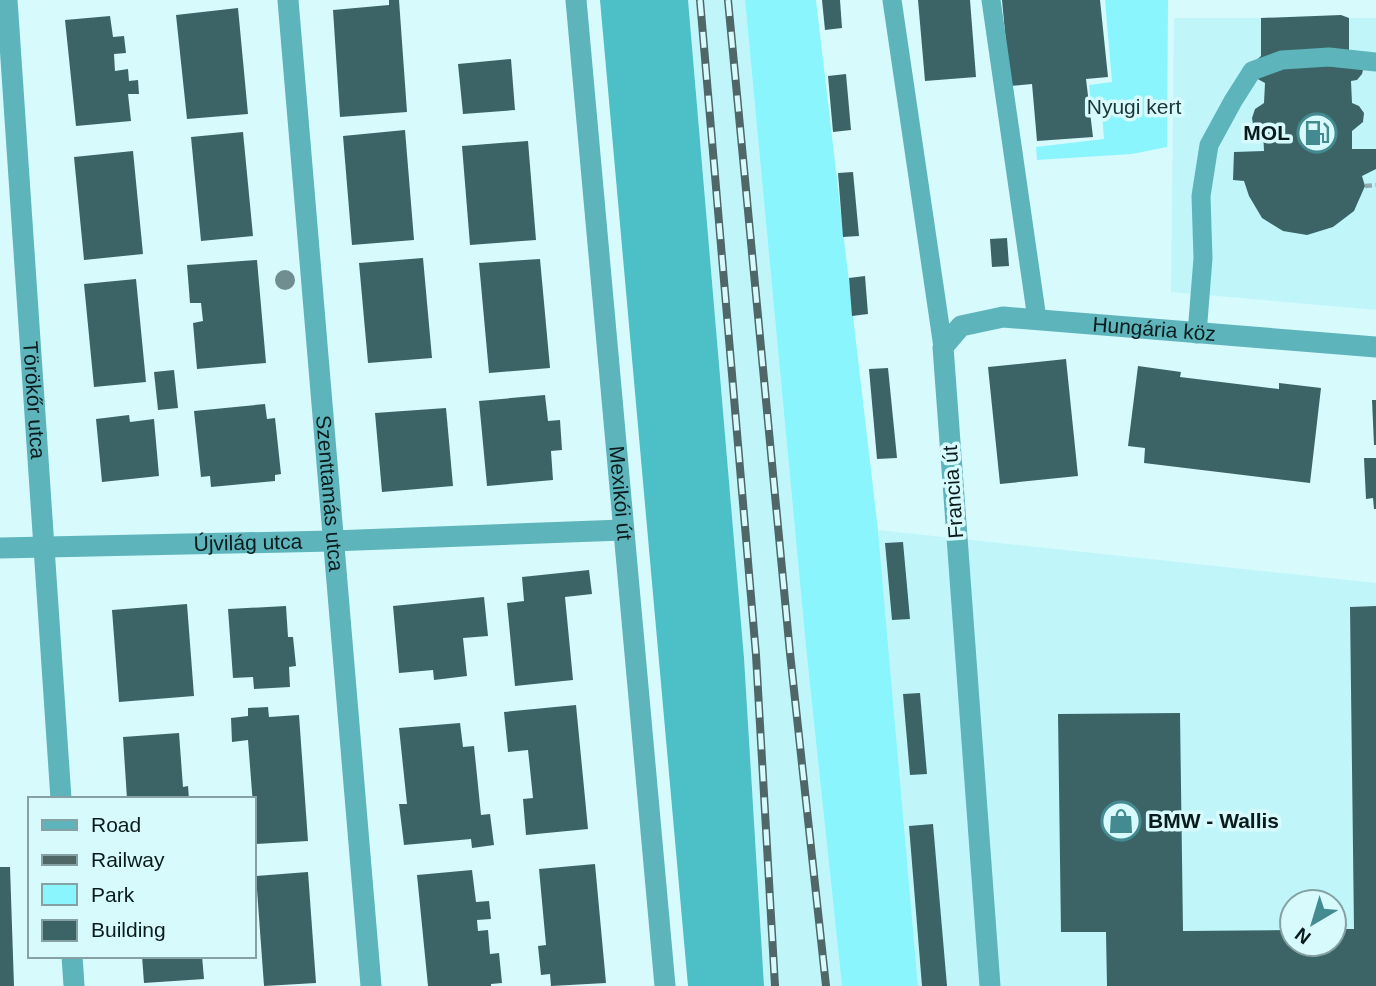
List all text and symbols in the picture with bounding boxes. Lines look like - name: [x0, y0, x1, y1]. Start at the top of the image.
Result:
- park label: Nyugi kert: [1087, 95, 1181, 118]
- fuel station icon: MOL: [1296, 112, 1338, 154]
- place label: MOL: [1243, 121, 1290, 144]
- street label: Hungária köz: [1092, 312, 1217, 345]
- street label: Törökőr utca: [19, 340, 50, 460]
- street label: Szenttamás utca: [312, 414, 348, 572]
- street label: Francia út: [938, 444, 967, 539]
- street label: Mexikói út: [605, 445, 637, 541]
- street label: Újvilág utca: [193, 530, 303, 555]
- legend: [28, 797, 256, 958]
- shop icon: BMW - Wallis: [1100, 800, 1142, 842]
- place label: BMW - Wallis: [1148, 809, 1279, 832]
- text: Road: [91, 813, 141, 836]
- text: Railway: [91, 848, 165, 871]
- text: Park: [91, 883, 135, 906]
- north arrow: [1278, 888, 1348, 958]
- text: Building: [91, 918, 166, 941]
- text: N: [1291, 924, 1315, 949]

